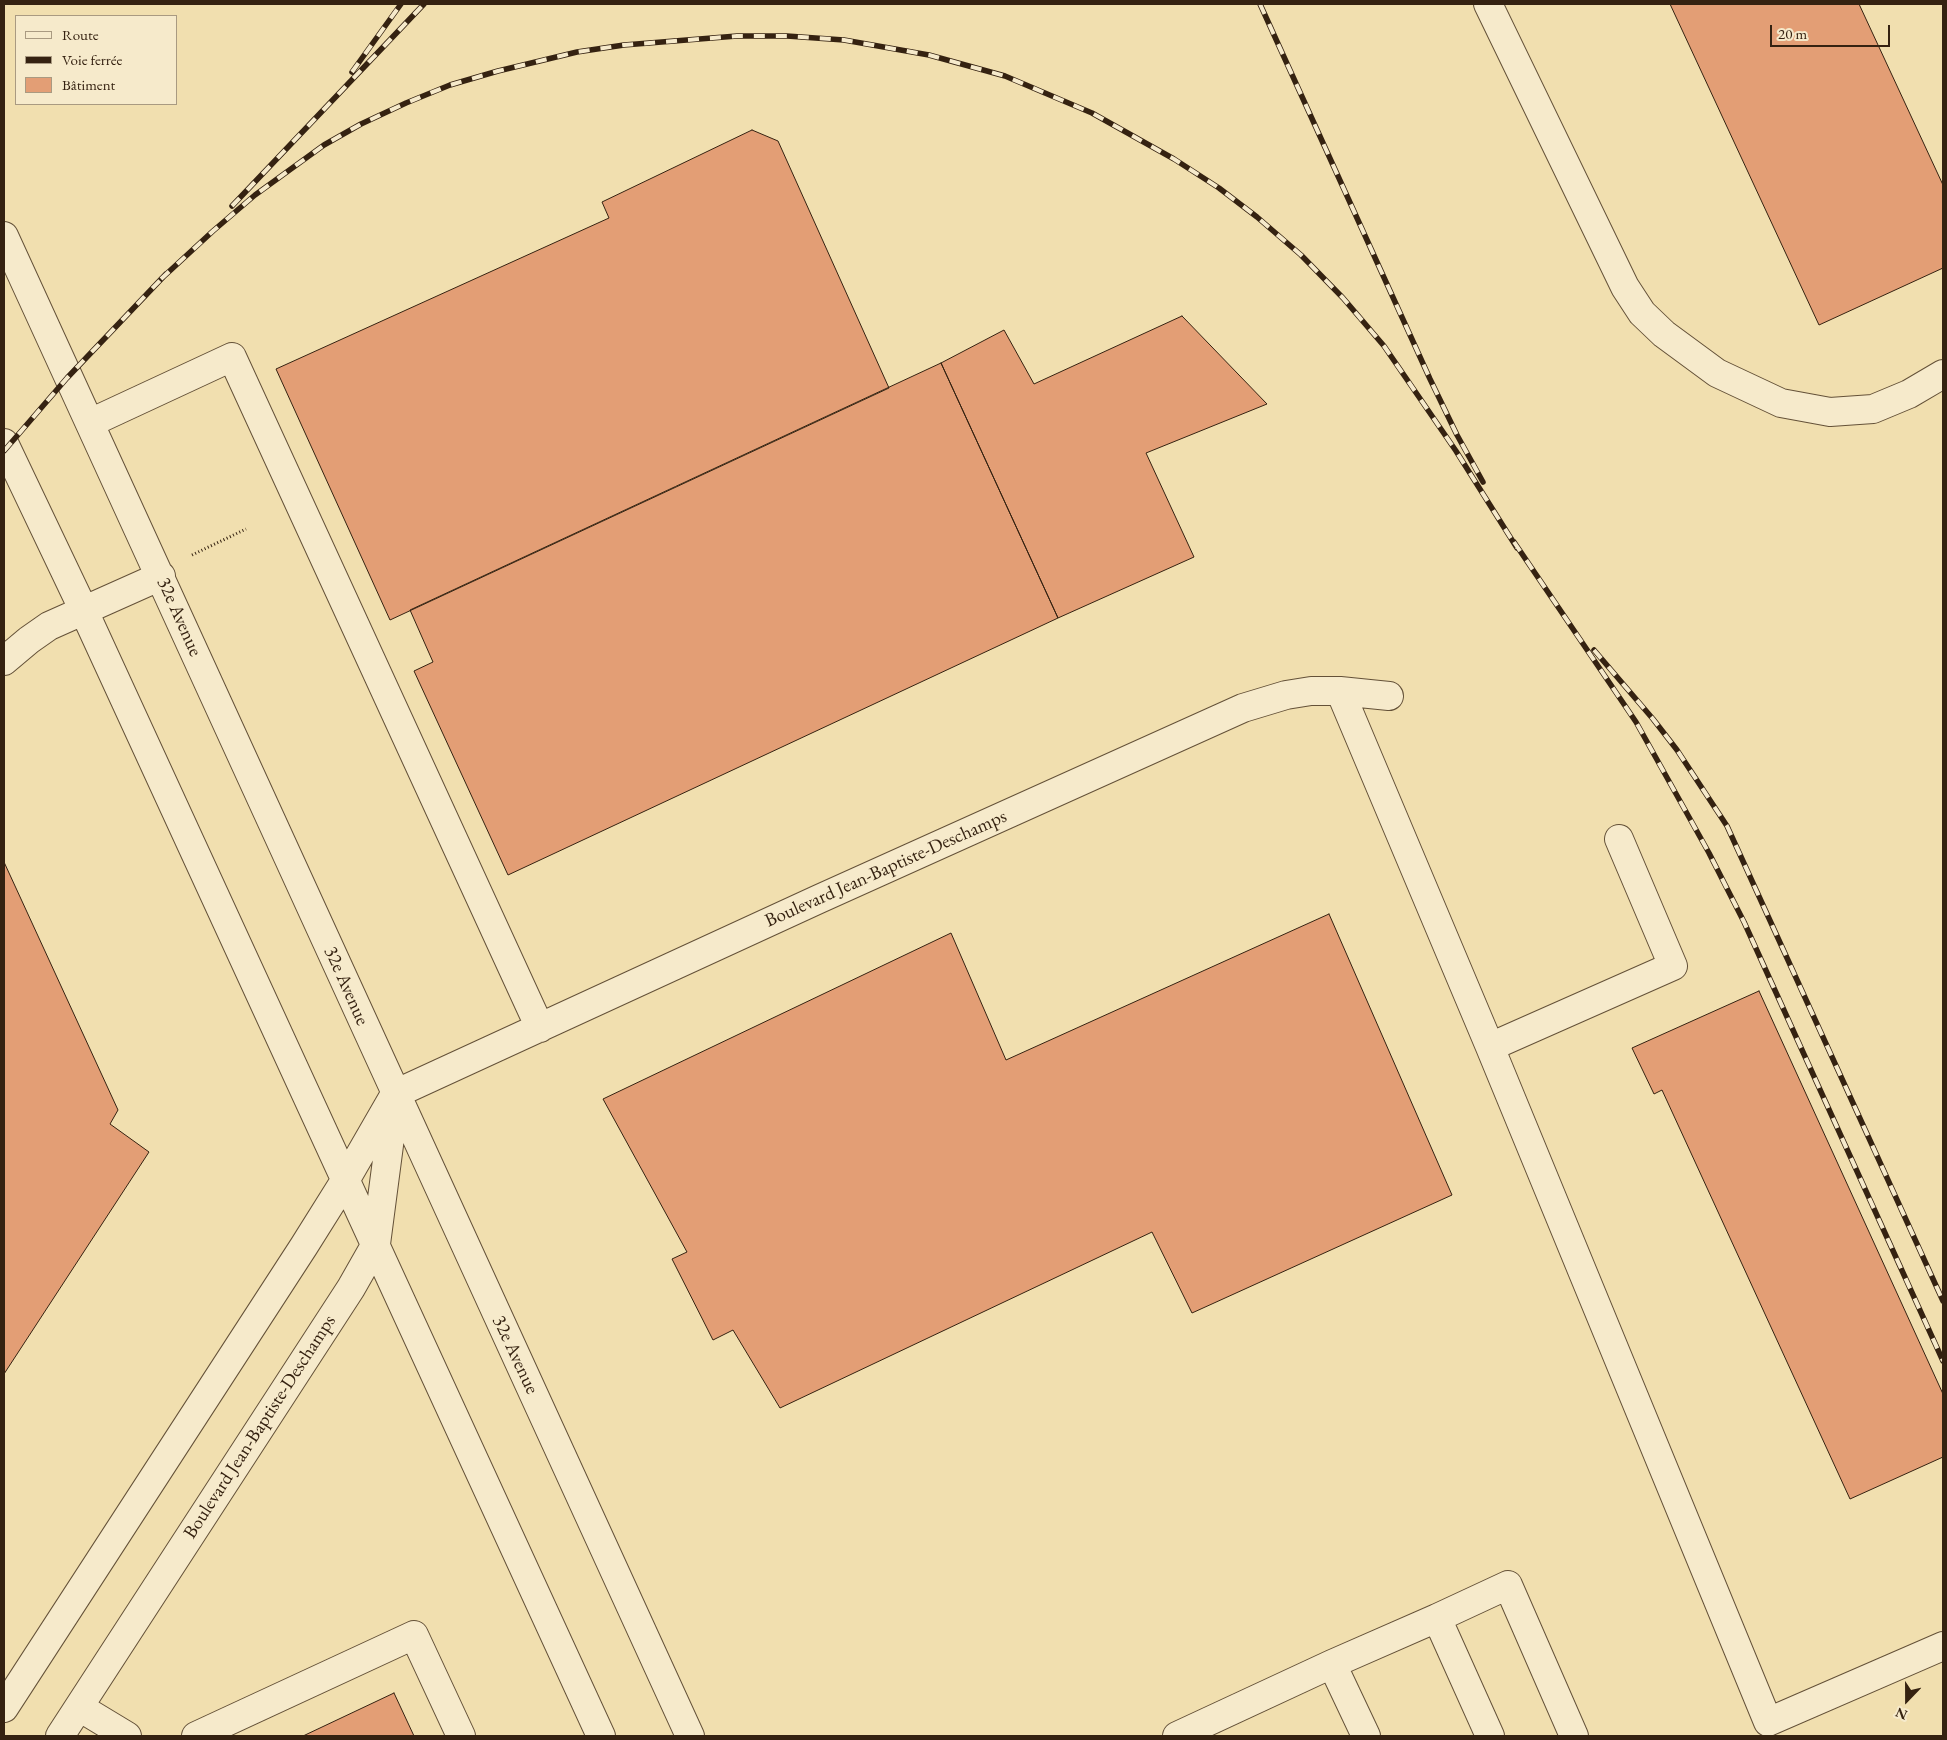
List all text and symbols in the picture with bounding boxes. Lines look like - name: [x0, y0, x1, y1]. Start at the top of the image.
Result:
- legend: [15, 15, 178, 105]
- scale bar: [1772, 15, 1892, 47]
- text: 20 m: [1778, 24, 1807, 43]
- text: Route: [62, 25, 99, 44]
- text: Voie ferrée: [62, 50, 122, 69]
- text: Bâtiment: [62, 75, 115, 94]
- street label: 32e Avenue: [152, 574, 206, 660]
- street label: Boulevard Jean-Baptiste-Deschamps: [762, 805, 1010, 933]
- street label: 32e Avenue: [319, 943, 373, 1029]
- street label: Boulevard Jean-Baptiste-Deschamps: [179, 1311, 341, 1543]
- street label: 32e Avenue: [487, 1312, 543, 1398]
- north arrow: [1882, 1675, 1932, 1725]
- text: N: [1893, 1703, 1910, 1724]

